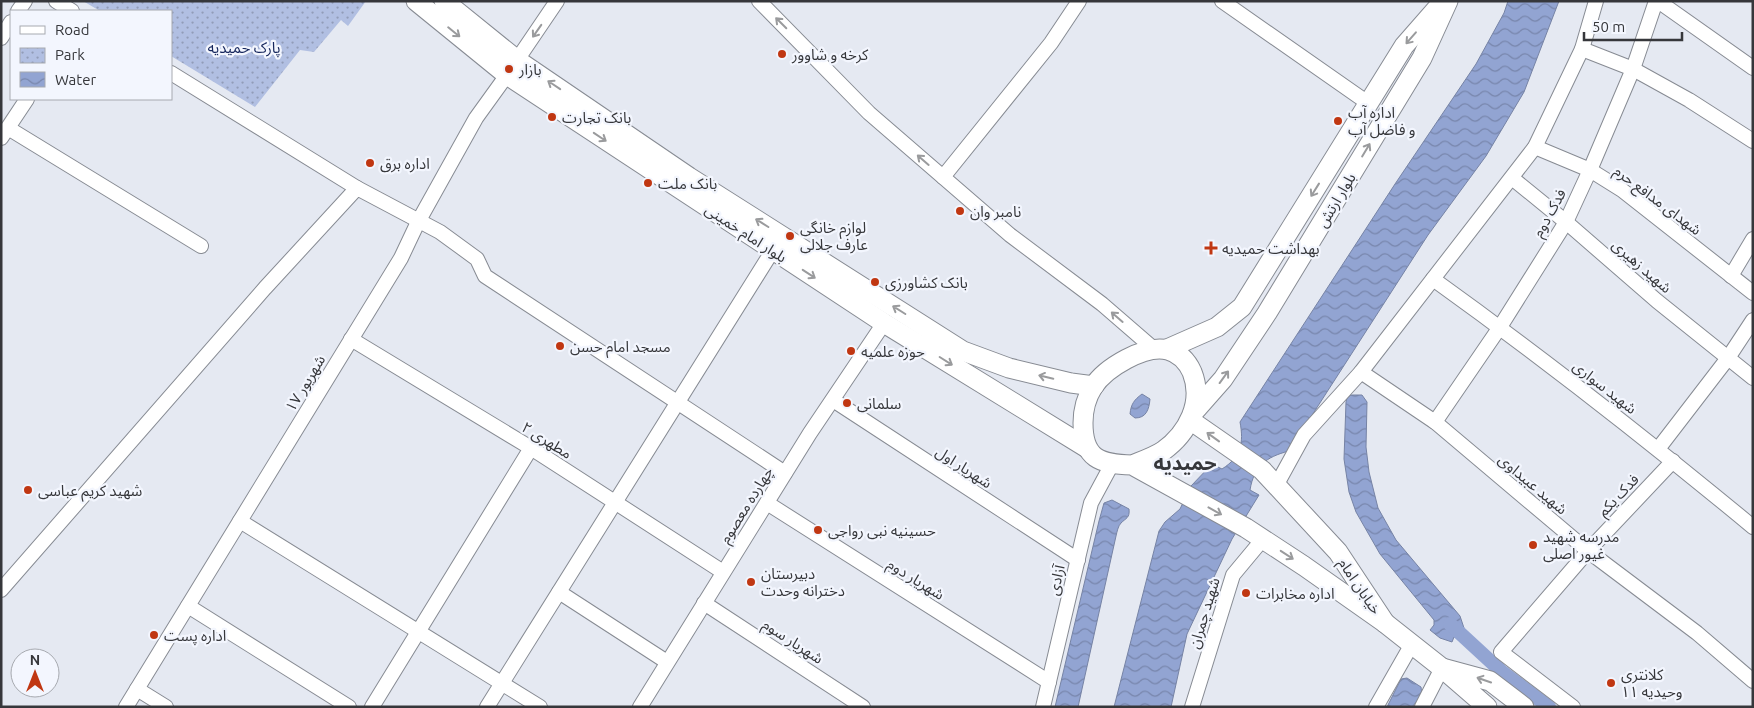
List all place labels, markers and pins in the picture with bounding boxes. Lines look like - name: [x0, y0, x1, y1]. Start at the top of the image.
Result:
- place label: کرخه و شاوور: [791, 46, 869, 64]
- marker: کرخه و شاوور: [776, 48, 788, 60]
- place label: بازار: [518, 61, 542, 79]
- marker: بازار: [503, 63, 515, 75]
- place label: اداره آب و فاضل آب: [1348, 104, 1416, 139]
- place label: بانک تجارت: [562, 109, 631, 127]
- marker: بانک تجارت: [546, 111, 558, 123]
- marker: اداره آب و فاضل آب: [1332, 115, 1344, 127]
- place label: اداره برق: [380, 155, 430, 173]
- marker: اداره برق: [364, 157, 376, 169]
- place label: بانک ملت: [658, 175, 717, 192]
- marker: بانک ملت: [642, 177, 654, 189]
- place label: نامبر وان: [970, 203, 1021, 221]
- marker: نامبر وان: [954, 205, 966, 217]
- place label: لوازم خانگی عارف جلالی: [800, 219, 868, 254]
- marker: لوازم خانگی عارف جلالی: [784, 230, 796, 242]
- place label: بهداشت حمیدیه: [1222, 240, 1320, 258]
- marker: بهداشت حمیدیه: [1204, 241, 1218, 255]
- place label: بانک کشاورزی: [885, 274, 968, 292]
- marker: بانک کشاورزی: [869, 276, 881, 288]
- place label: مسجد امام حسن: [570, 338, 671, 358]
- marker: مسجد امام حسن: [554, 340, 566, 352]
- place label: حوزه علمیه: [861, 343, 925, 361]
- marker: حوزه علمیه: [845, 345, 857, 357]
- place label: سلمانی: [857, 395, 902, 413]
- marker: سلمانی: [841, 397, 853, 409]
- place label: شهید کریم عباسی: [38, 482, 142, 502]
- marker: شهید کریم عباسی: [22, 484, 34, 496]
- place label: حسینیه نبی رواجی: [828, 522, 936, 540]
- marker: حسینیه نبی رواجی: [812, 524, 824, 536]
- place label: مدرسه شهید غیور اصلی: [1543, 528, 1619, 563]
- marker: مدرسه شهید غیور اصلی: [1527, 539, 1539, 551]
- place label: دبیرستان دخترانه وحدت: [761, 565, 845, 600]
- marker: دبیرستان دخترانه وحدت: [745, 576, 757, 588]
- place label: اداره مخابرات: [1256, 585, 1335, 603]
- marker: اداره مخابرات: [1240, 587, 1252, 599]
- place label: اداره پست: [164, 627, 226, 646]
- marker: اداره پست: [148, 629, 160, 641]
- place label: کلانتری ۱۱ وحیدیه: [1621, 666, 1683, 701]
- marker: کلانتری ۱۱ وحیدیه: [1605, 677, 1617, 689]

